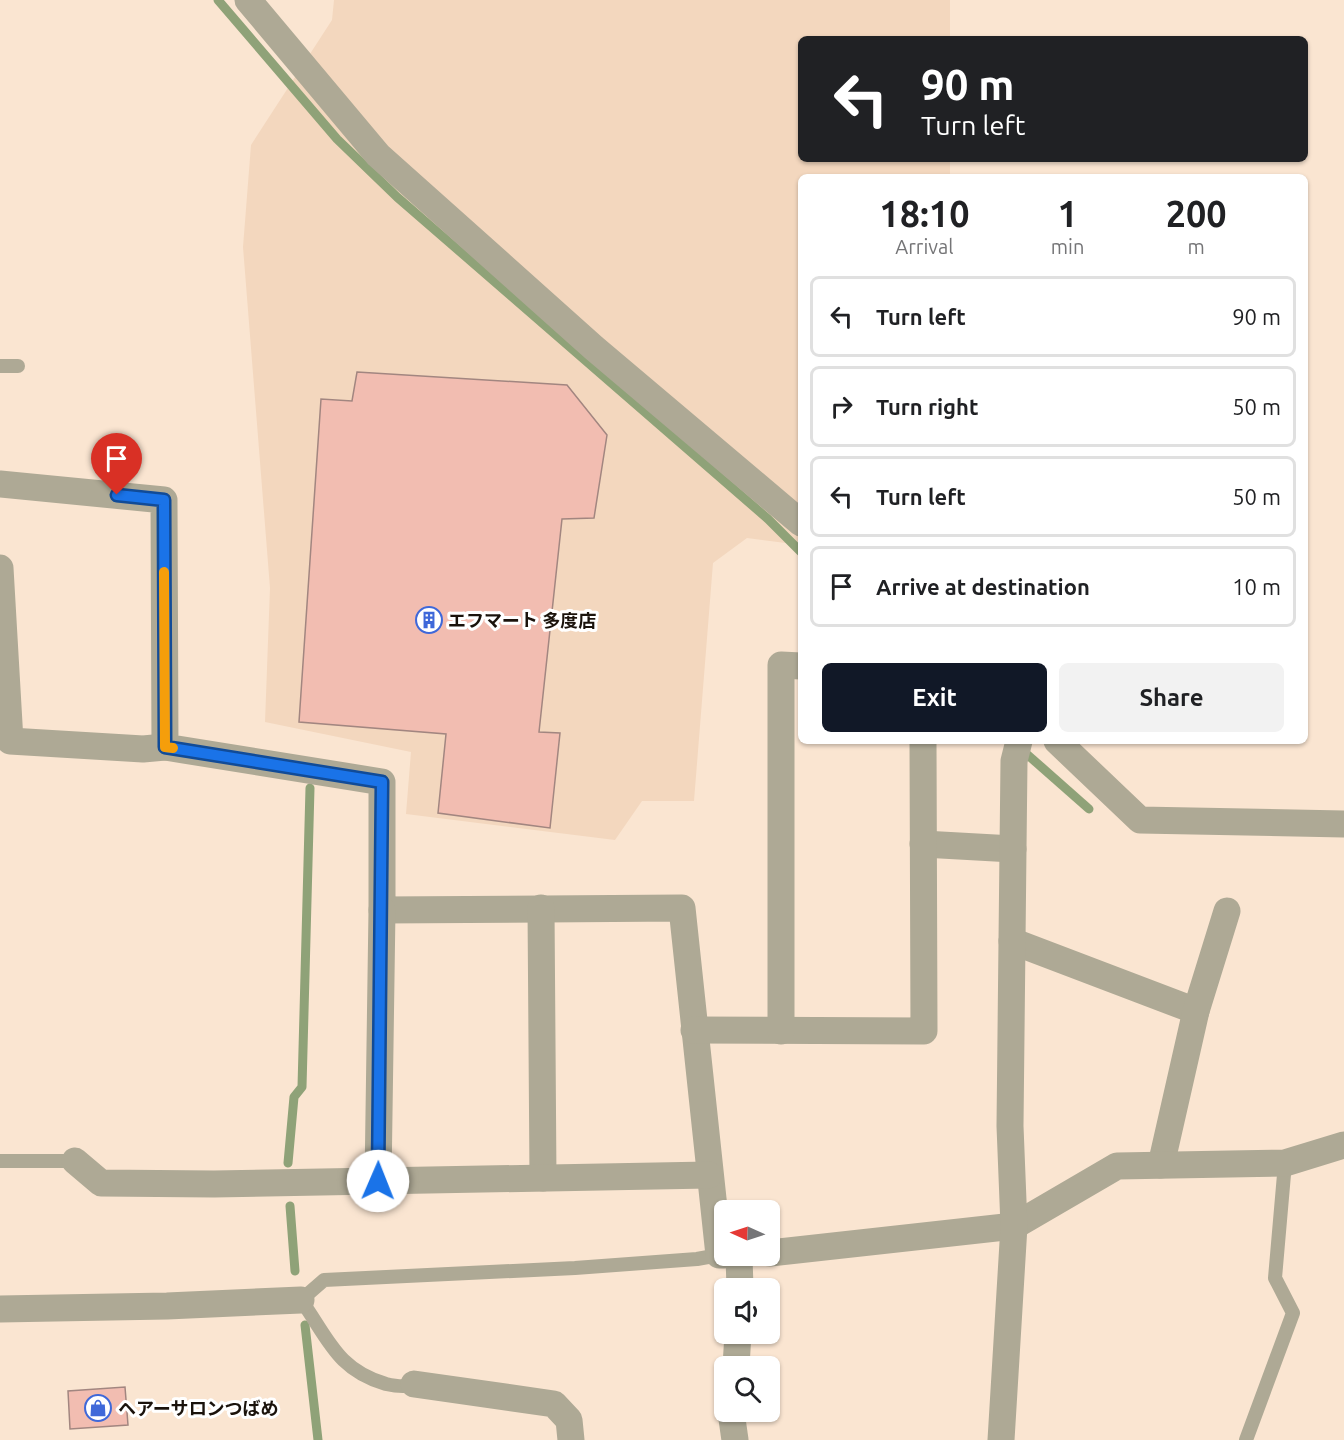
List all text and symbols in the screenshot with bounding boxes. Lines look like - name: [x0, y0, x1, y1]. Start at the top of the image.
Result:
- icon: left: [822, 60, 900, 138]
- text: 90 m: [921, 61, 1015, 108]
- text: Turn left: [921, 110, 1025, 140]
- text: 18:10: [879, 193, 969, 234]
- text: 1: [1057, 193, 1078, 234]
- text: 200: [1166, 193, 1227, 234]
- text: Arrival: [895, 235, 954, 258]
- text: min: [1051, 235, 1084, 258]
- text: m: [1188, 235, 1205, 258]
- icon: left: [825, 300, 858, 333]
- text: Turn left: [876, 304, 966, 329]
- text: 90 m: [1232, 304, 1281, 329]
- icon: right: [825, 390, 858, 423]
- text: Turn right: [876, 394, 978, 419]
- text: 50 m: [1232, 394, 1281, 419]
- pin: [91, 433, 142, 495]
- icon: arrive: [100, 442, 133, 475]
- icon: left: [825, 480, 858, 513]
- text: Turn left: [876, 484, 966, 509]
- text: 50 m: [1232, 484, 1281, 509]
- icon: arrive: [825, 570, 858, 603]
- text: Arrive at destination: [876, 574, 1090, 599]
- text: 10 m: [1232, 574, 1281, 599]
- building icon: エフマート 多度店: [414, 605, 444, 635]
- place label: エフマート 多度店: [448, 610, 596, 630]
- button: Exit: [822, 663, 1047, 732]
- button: Share: [1059, 663, 1284, 732]
- position arrow: [346, 1149, 410, 1213]
- north arrow: [714, 1200, 780, 1266]
- map controls: [714, 1200, 780, 1422]
- button: sound: [714, 1278, 780, 1344]
- button: search: [714, 1356, 780, 1422]
- shop icon: ヘアーサロンつばめ: [83, 1393, 113, 1423]
- place label: ヘアーサロンつばめ: [118, 1398, 279, 1418]

